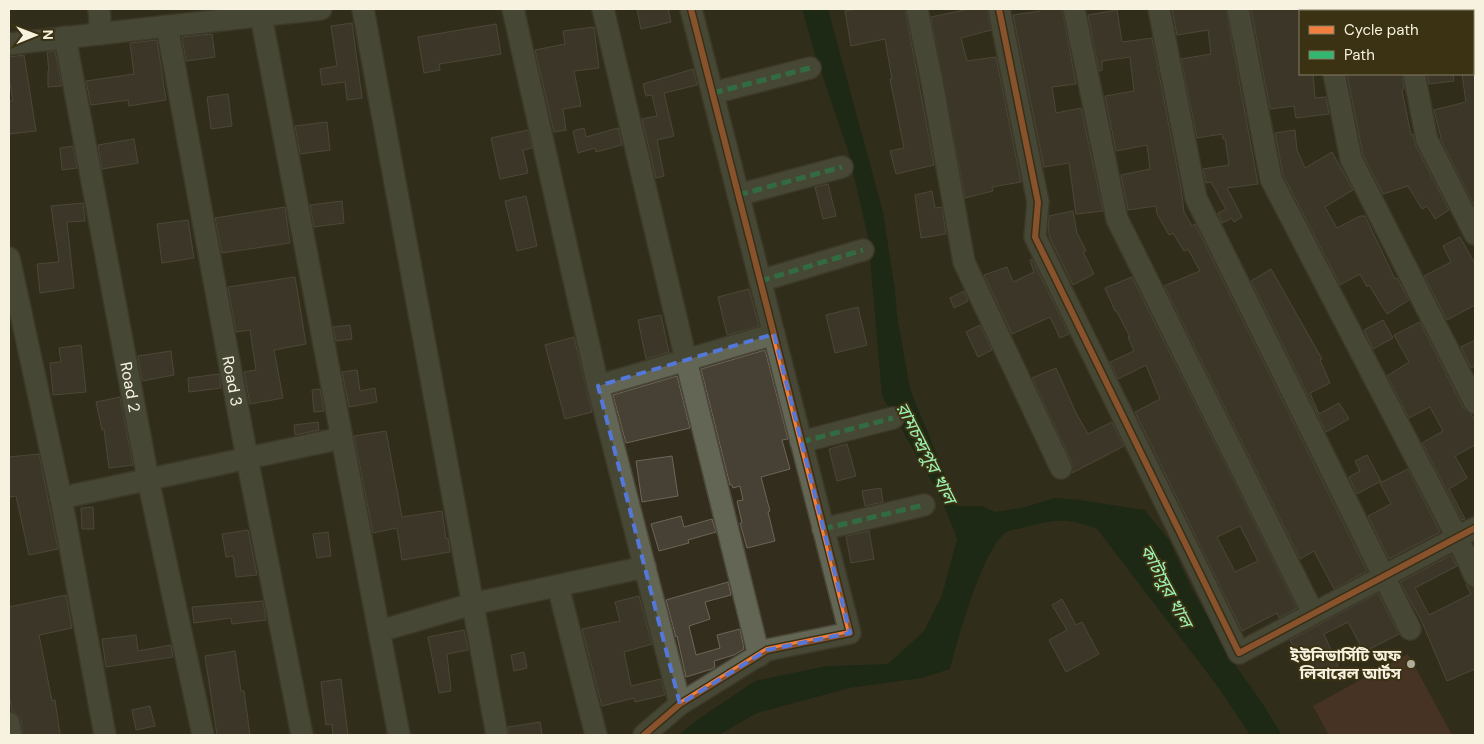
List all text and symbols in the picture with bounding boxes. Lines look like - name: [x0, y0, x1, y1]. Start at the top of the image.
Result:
- north arrow: [10, 10, 60, 60]
- legend: [1299, 10, 1474, 75]
- text: Cycle path: [1344, 20, 1419, 40]
- text: N: [39, 30, 57, 40]
- text: Path: [1344, 45, 1375, 65]
- street label: Road 3: [217, 354, 247, 408]
- street label: Road 2: [115, 360, 145, 414]
- water label: রামচন্দ্রপুর খাল: [890, 398, 963, 511]
- water label: কাটাসুর খাল: [1134, 540, 1200, 635]
- place label: ইউনিভার্সিটি অফ লিবারেল আর্টস: [1289, 645, 1402, 684]
- marker: ইউনিভার্সিটি অফ লিবারেল আর্টস: [1405, 658, 1417, 670]

